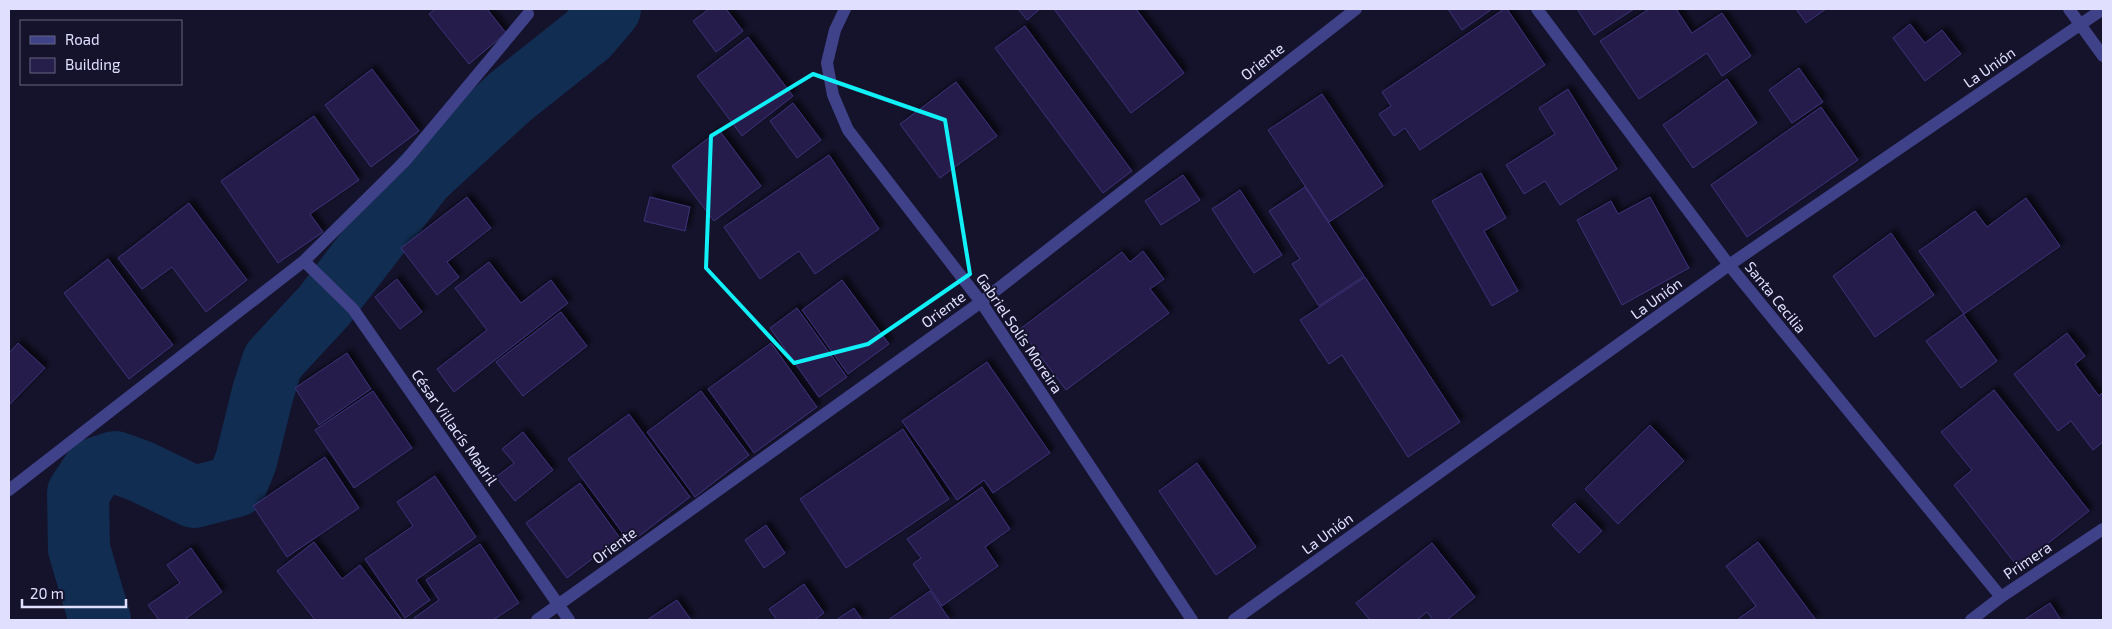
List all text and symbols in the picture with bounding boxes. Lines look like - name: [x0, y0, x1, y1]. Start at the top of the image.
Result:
- legend: [20, 20, 182, 85]
- text: Road: [65, 30, 100, 48]
- street label: Oriente: [1237, 38, 1287, 84]
- street label: La Unión: [1960, 43, 2018, 91]
- text: Building: [65, 55, 121, 73]
- street label: Santa Cecilia: [1742, 258, 1810, 336]
- street label: Gabriel Solís Moreira: [973, 270, 1067, 396]
- street label: La Unión: [1627, 273, 1685, 323]
- street label: Oriente: [917, 287, 969, 331]
- street label: César Villacís Madril: [408, 366, 502, 489]
- street label: La Unión: [1298, 508, 1356, 558]
- street label: Oriente: [588, 523, 640, 567]
- street label: Primera: [2000, 537, 2054, 583]
- scale bar: [22, 576, 126, 608]
- text: 20 m: [30, 584, 64, 602]

